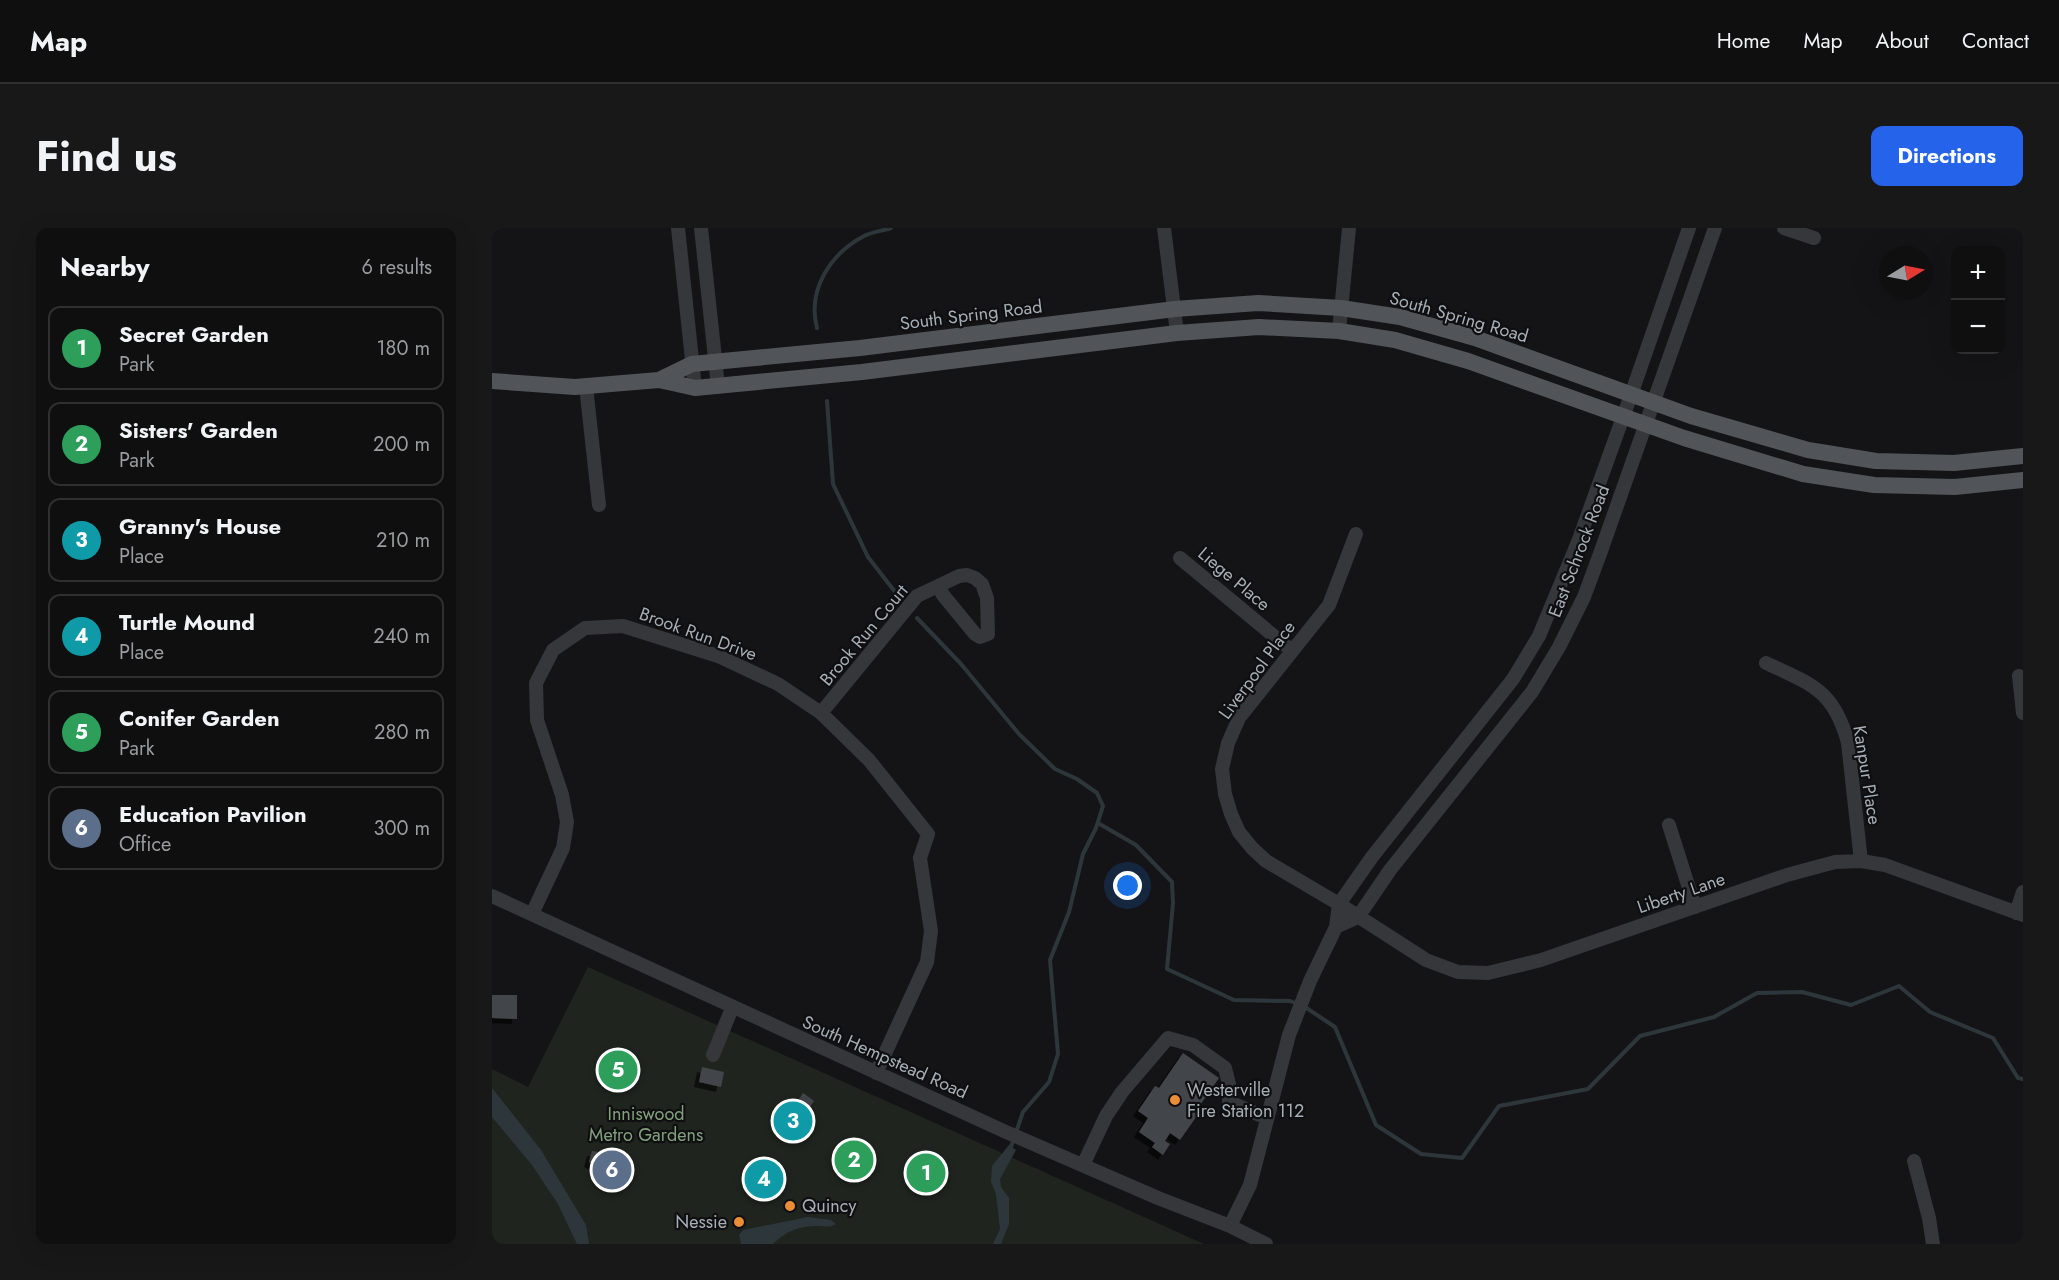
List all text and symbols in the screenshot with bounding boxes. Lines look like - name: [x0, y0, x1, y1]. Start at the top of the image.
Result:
- text: Map: [30, 21, 87, 62]
- text: Home: [1717, 26, 1770, 56]
- text: Map: [1803, 26, 1843, 56]
- text: About: [1876, 26, 1929, 56]
- text: Contact: [1962, 26, 2029, 56]
- text: Find us: [36, 126, 177, 187]
- button: Directions: [1871, 126, 2023, 186]
- north arrow: [1879, 246, 1933, 300]
- map controls: [1951, 246, 2005, 354]
- button: +: [1951, 246, 2005, 300]
- text: Nearby: [60, 248, 149, 286]
- text: 6 results: [362, 253, 432, 282]
- street label: South Spring Road: [1387, 285, 1531, 349]
- street label: South Spring Road: [898, 293, 1044, 337]
- button: −: [1951, 300, 2005, 354]
- text: Secret Garden: [119, 318, 269, 350]
- text: 1: [76, 334, 87, 363]
- text: 180 m: [376, 334, 430, 363]
- text: Park: [119, 350, 155, 379]
- text: Sisters' Garden: [119, 414, 278, 446]
- text: 2: [75, 430, 88, 459]
- text: 200 m: [373, 430, 430, 459]
- text: Park: [119, 446, 155, 475]
- street label: East Schrock Road: [1542, 481, 1616, 621]
- text: Granny's House: [119, 510, 281, 542]
- text: 3: [75, 526, 88, 555]
- text: 210 m: [376, 526, 430, 555]
- street label: Liege Place: [1192, 541, 1276, 617]
- text: Place: [119, 542, 164, 571]
- street label: Brook Run Court: [814, 578, 915, 691]
- street label: Brook Run Drive: [636, 601, 760, 667]
- text: Turtle Mound: [119, 606, 255, 638]
- street label: Liverpool Place: [1212, 615, 1302, 725]
- text: 4: [75, 622, 88, 651]
- text: 240 m: [373, 622, 430, 651]
- text: Place: [119, 638, 164, 667]
- text: Conifer Garden: [119, 702, 280, 734]
- text: 5: [75, 718, 88, 747]
- text: 280 m: [374, 718, 430, 747]
- street label: Kanpur Place: [1846, 724, 1888, 826]
- text: Park: [119, 734, 155, 763]
- text: Education Pavilion: [119, 798, 307, 830]
- text: 6: [75, 814, 88, 843]
- text: 300 m: [373, 814, 430, 843]
- text: Office: [119, 830, 171, 859]
- street label: Liberty Lane: [1633, 866, 1729, 920]
- your location: [1113, 871, 1142, 900]
- street label: South Hempstead Road: [798, 1009, 972, 1105]
- pin: 5: [598, 1048, 638, 1092]
- place label: Westerville Fire Station 112: [1187, 1077, 1304, 1124]
- marker: Westerville Fire Station 112: [1168, 1093, 1182, 1107]
- pin: 3: [774, 1098, 812, 1144]
- park label: Inniswood Metro Gardens: [589, 1101, 703, 1148]
- pin: 2: [834, 1138, 874, 1182]
- pin: 6: [592, 1148, 632, 1192]
- pin: 1: [906, 1150, 946, 1196]
- pin: 4: [744, 1156, 784, 1202]
- place label: Quincy: [802, 1193, 856, 1219]
- marker: Quincy: [783, 1199, 797, 1213]
- place label: Nessie: [675, 1209, 727, 1235]
- marker: Nessie: [732, 1215, 746, 1229]

